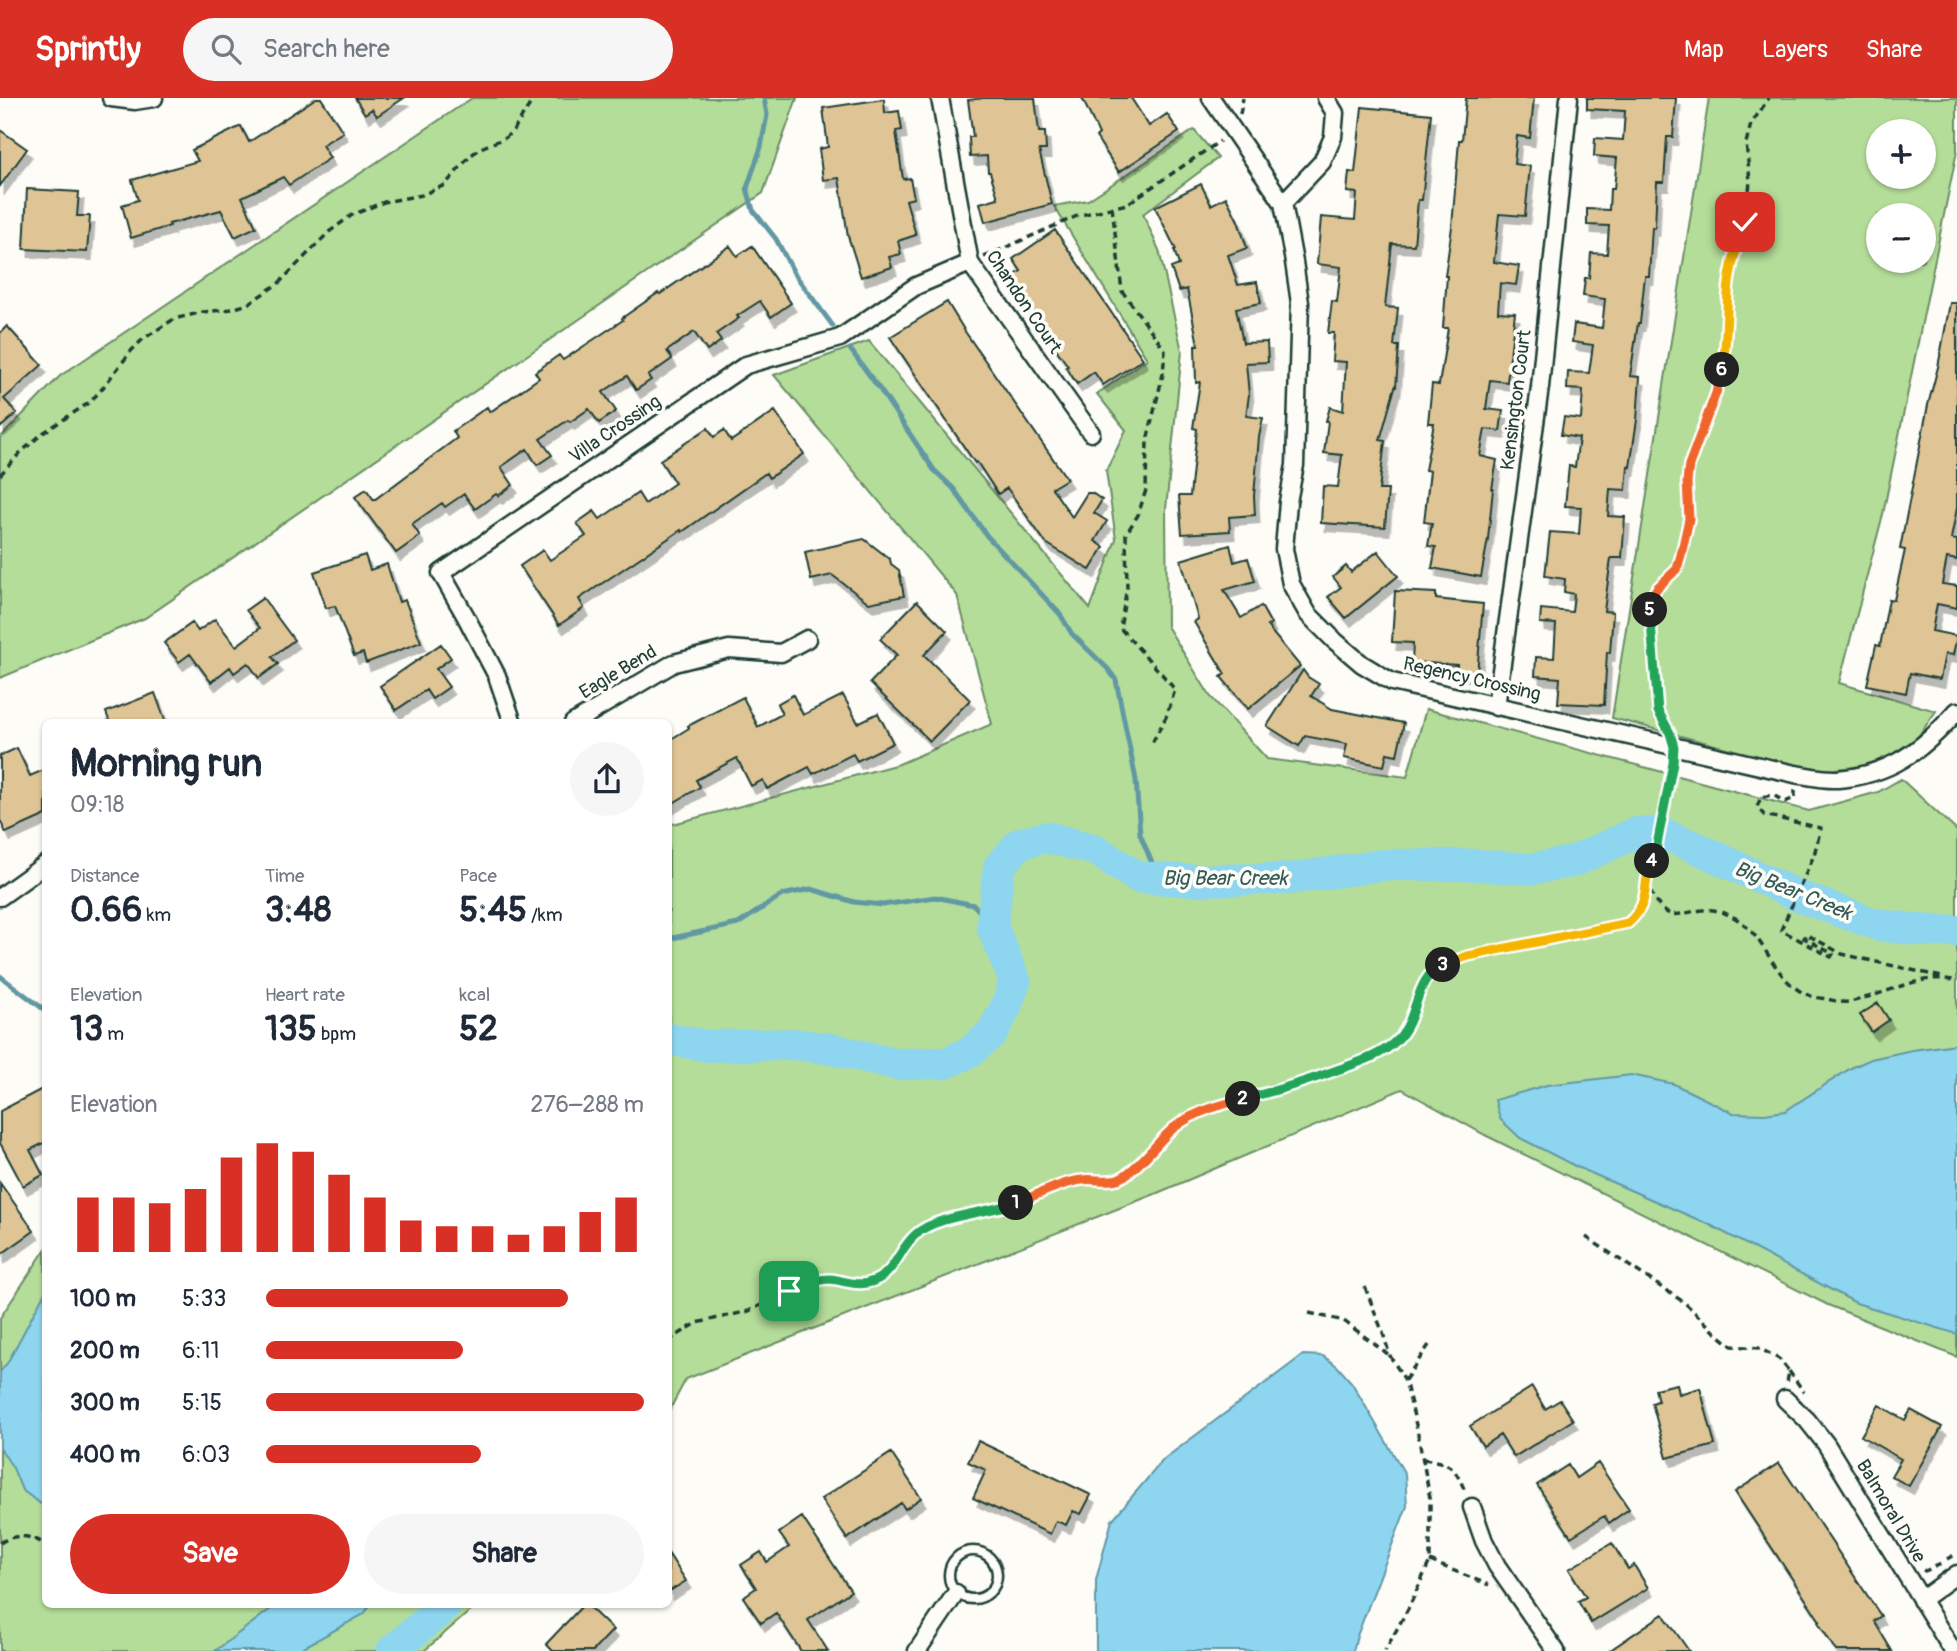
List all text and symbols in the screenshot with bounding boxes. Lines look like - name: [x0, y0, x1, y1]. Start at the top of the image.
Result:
- search box: [183, 18, 673, 81]
- text: Sprintly: [35, 29, 141, 70]
- icon: search: [207, 30, 245, 68]
- text: Search here: [263, 33, 390, 65]
- text: Map: [1684, 35, 1724, 64]
- text: Layers: [1762, 35, 1828, 64]
- text: Share: [1866, 35, 1922, 64]
- map controls: [1866, 119, 1936, 273]
- button: +: [1866, 119, 1936, 189]
- pin: [1715, 192, 1775, 252]
- icon: check: [1726, 203, 1764, 241]
- button: −: [1866, 203, 1936, 273]
- street label: Chandon Court: [981, 246, 1068, 358]
- street label: Kensington Court: [1495, 328, 1537, 472]
- pin: 6: [1704, 352, 1740, 388]
- text: 6: [1716, 357, 1727, 381]
- street label: Villa Crossing: [565, 390, 665, 468]
- pin: 5: [1632, 592, 1668, 628]
- text: 5: [1644, 597, 1655, 621]
- street label: Eagle Bend: [575, 640, 661, 704]
- street label: Regency Crossing: [1401, 652, 1543, 706]
- text: Morning run: [70, 740, 262, 788]
- button: share: [570, 742, 644, 816]
- text: 09:18: [70, 790, 124, 819]
- pin: 4: [1634, 844, 1670, 878]
- text: 4: [1646, 848, 1657, 872]
- water label: Big Bear Creek: [1730, 855, 1858, 928]
- text: Distance: [70, 864, 139, 888]
- text: Time: [265, 864, 304, 888]
- text: Pace: [459, 864, 497, 888]
- water label: Big Bear Creek: [1163, 865, 1289, 892]
- text: 0.66: [70, 888, 142, 932]
- text: 3:48: [265, 888, 331, 932]
- text: 5:45: [459, 888, 527, 932]
- text: km: [142, 903, 171, 927]
- text: /km: [527, 903, 563, 927]
- pin: 3: [1426, 948, 1460, 982]
- text: 3: [1437, 952, 1448, 976]
- text: Elevation: [70, 983, 142, 1007]
- text: Heart rate: [265, 983, 345, 1007]
- text: kcal: [459, 983, 490, 1007]
- text: 13: [70, 1007, 103, 1051]
- text: 135: [265, 1007, 317, 1051]
- text: 52: [459, 1007, 498, 1051]
- text: m: [103, 1022, 124, 1046]
- text: bpm: [317, 1022, 356, 1046]
- pin: 2: [1226, 1082, 1260, 1116]
- text: 2: [1237, 1086, 1248, 1110]
- text: Elevation: [70, 1090, 158, 1119]
- text: 276–288 m: [531, 1090, 644, 1119]
- pin: 1: [998, 1186, 1034, 1220]
- text: 1: [1012, 1190, 1019, 1214]
- pin: [759, 1261, 819, 1321]
- icon: arrive: [770, 1272, 808, 1310]
- text: 100 m: [70, 1284, 136, 1313]
- text: 5:33: [182, 1284, 226, 1313]
- text: 200 m: [70, 1336, 140, 1365]
- text: 6:11: [182, 1336, 220, 1365]
- text: 300 m: [70, 1388, 140, 1417]
- text: 5:15: [182, 1388, 222, 1417]
- text: 400 m: [70, 1440, 140, 1469]
- text: 6:03: [182, 1440, 230, 1469]
- street label: Balmoral Drive: [1851, 1455, 1931, 1567]
- button: Save: [70, 1514, 350, 1594]
- button: Share: [364, 1514, 644, 1594]

